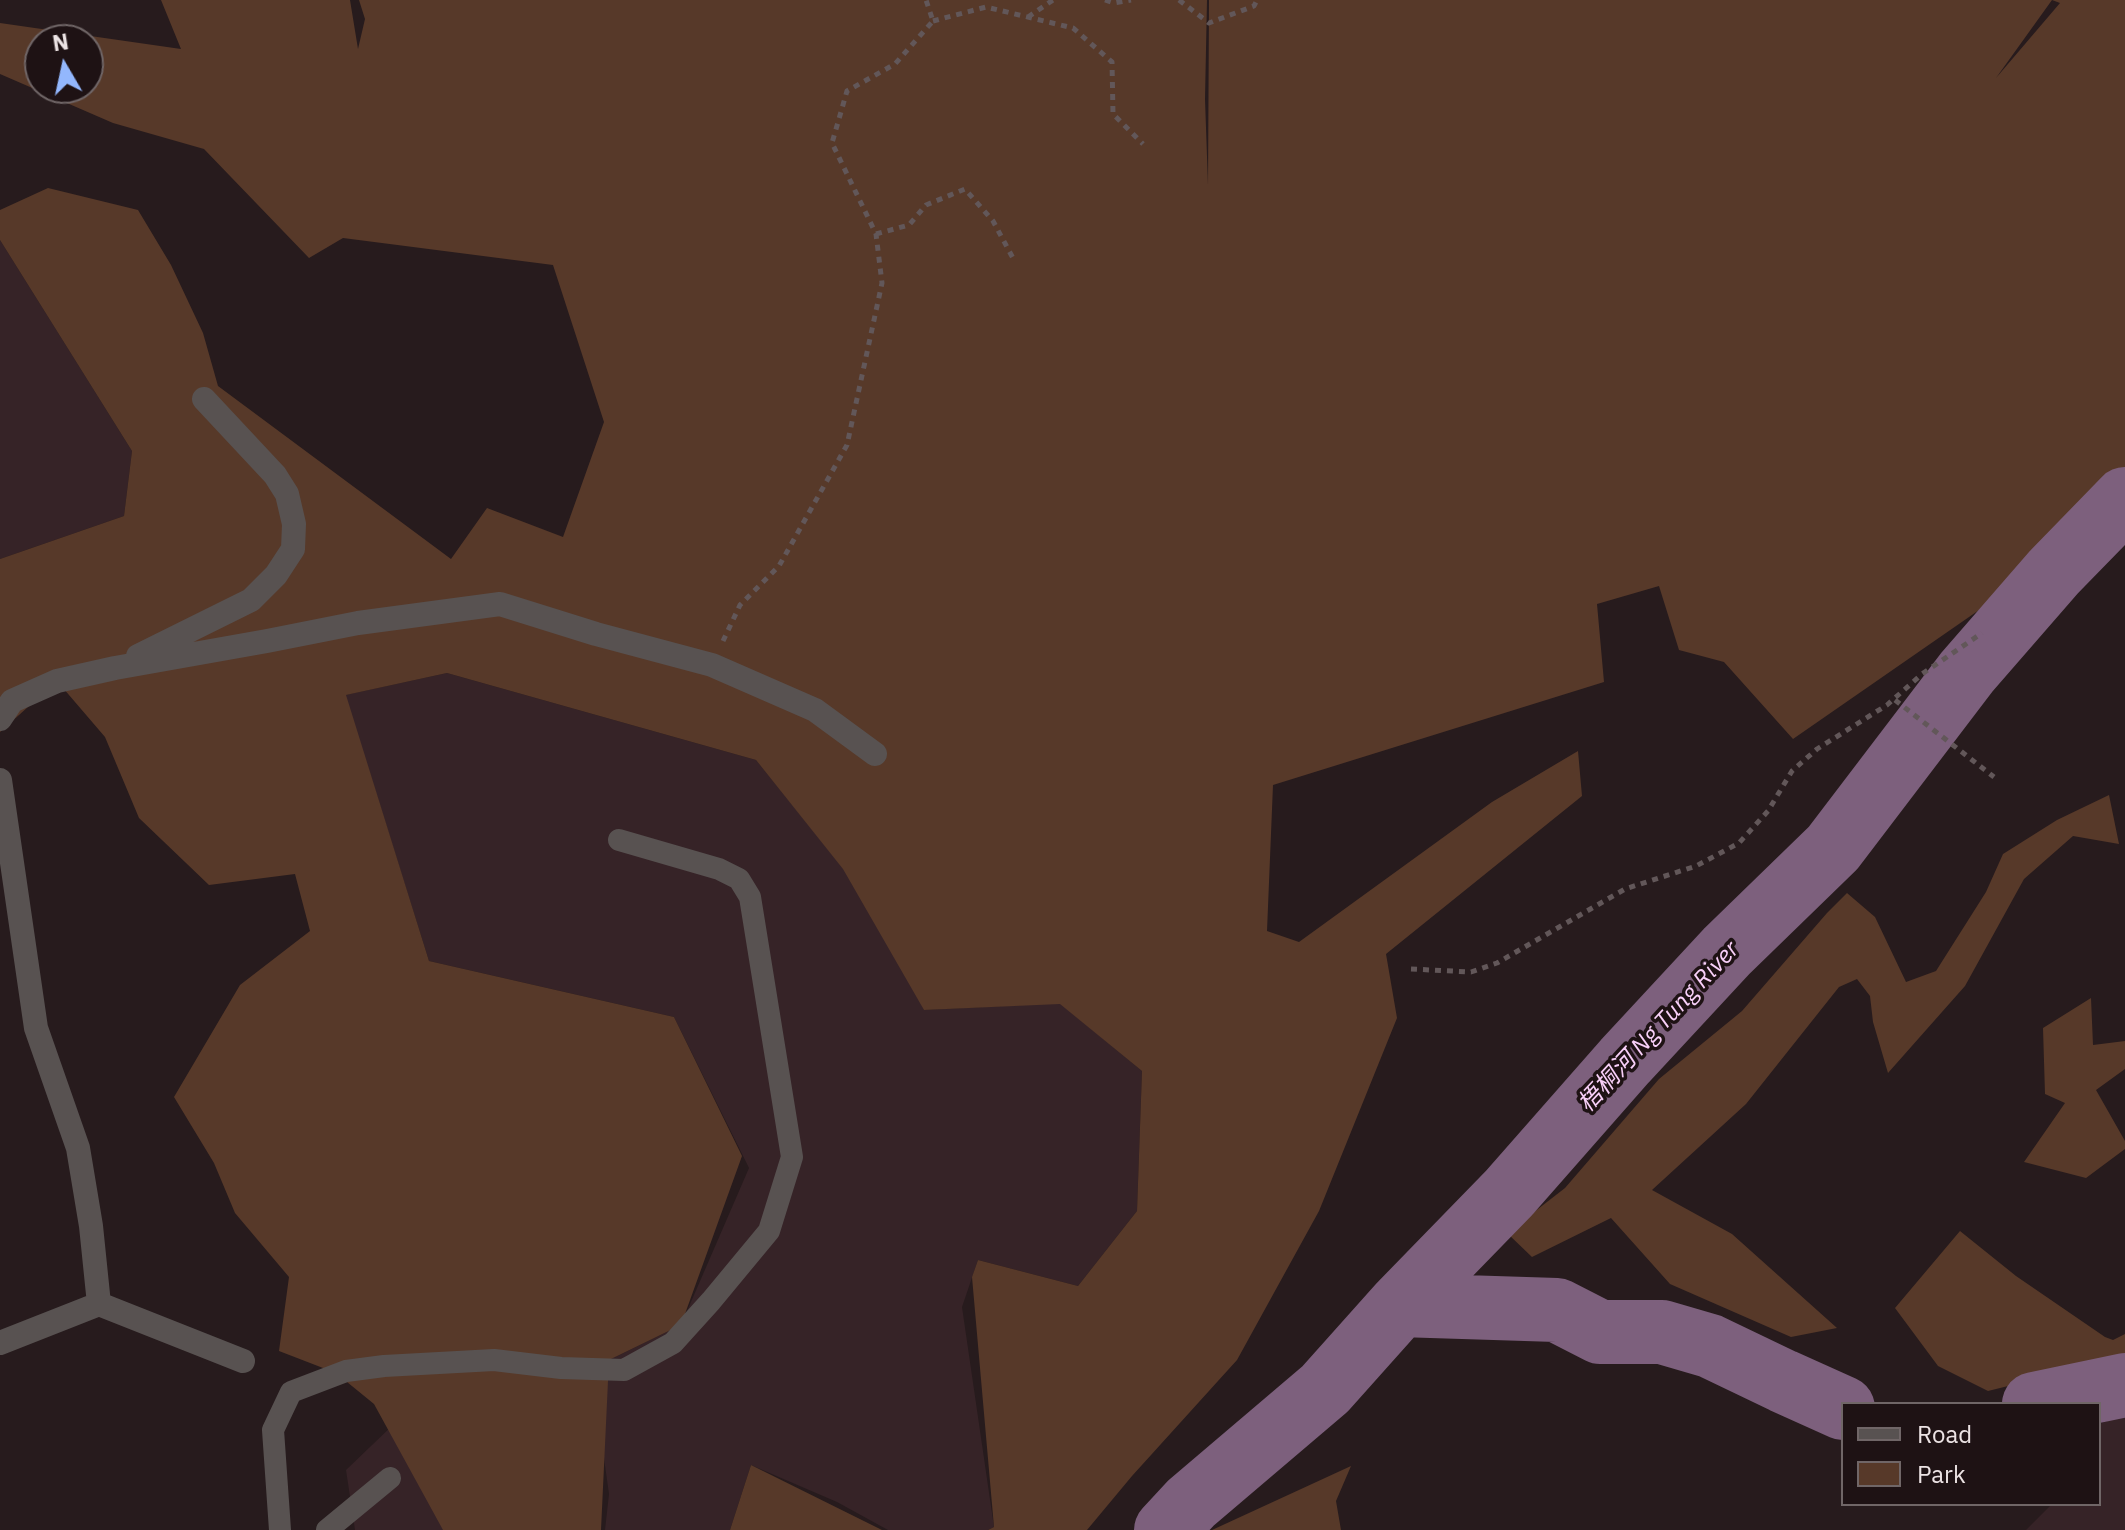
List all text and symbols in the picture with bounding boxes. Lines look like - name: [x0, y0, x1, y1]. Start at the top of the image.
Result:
- north arrow: [24, 24, 104, 104]
- text: N: [50, 26, 71, 57]
- water label: 梧桐河 Ng Tung River: [1572, 936, 1746, 1118]
- legend: [1841, 1402, 2101, 1506]
- text: Road: [1917, 1418, 1972, 1450]
- text: Park: [1917, 1458, 1966, 1490]

